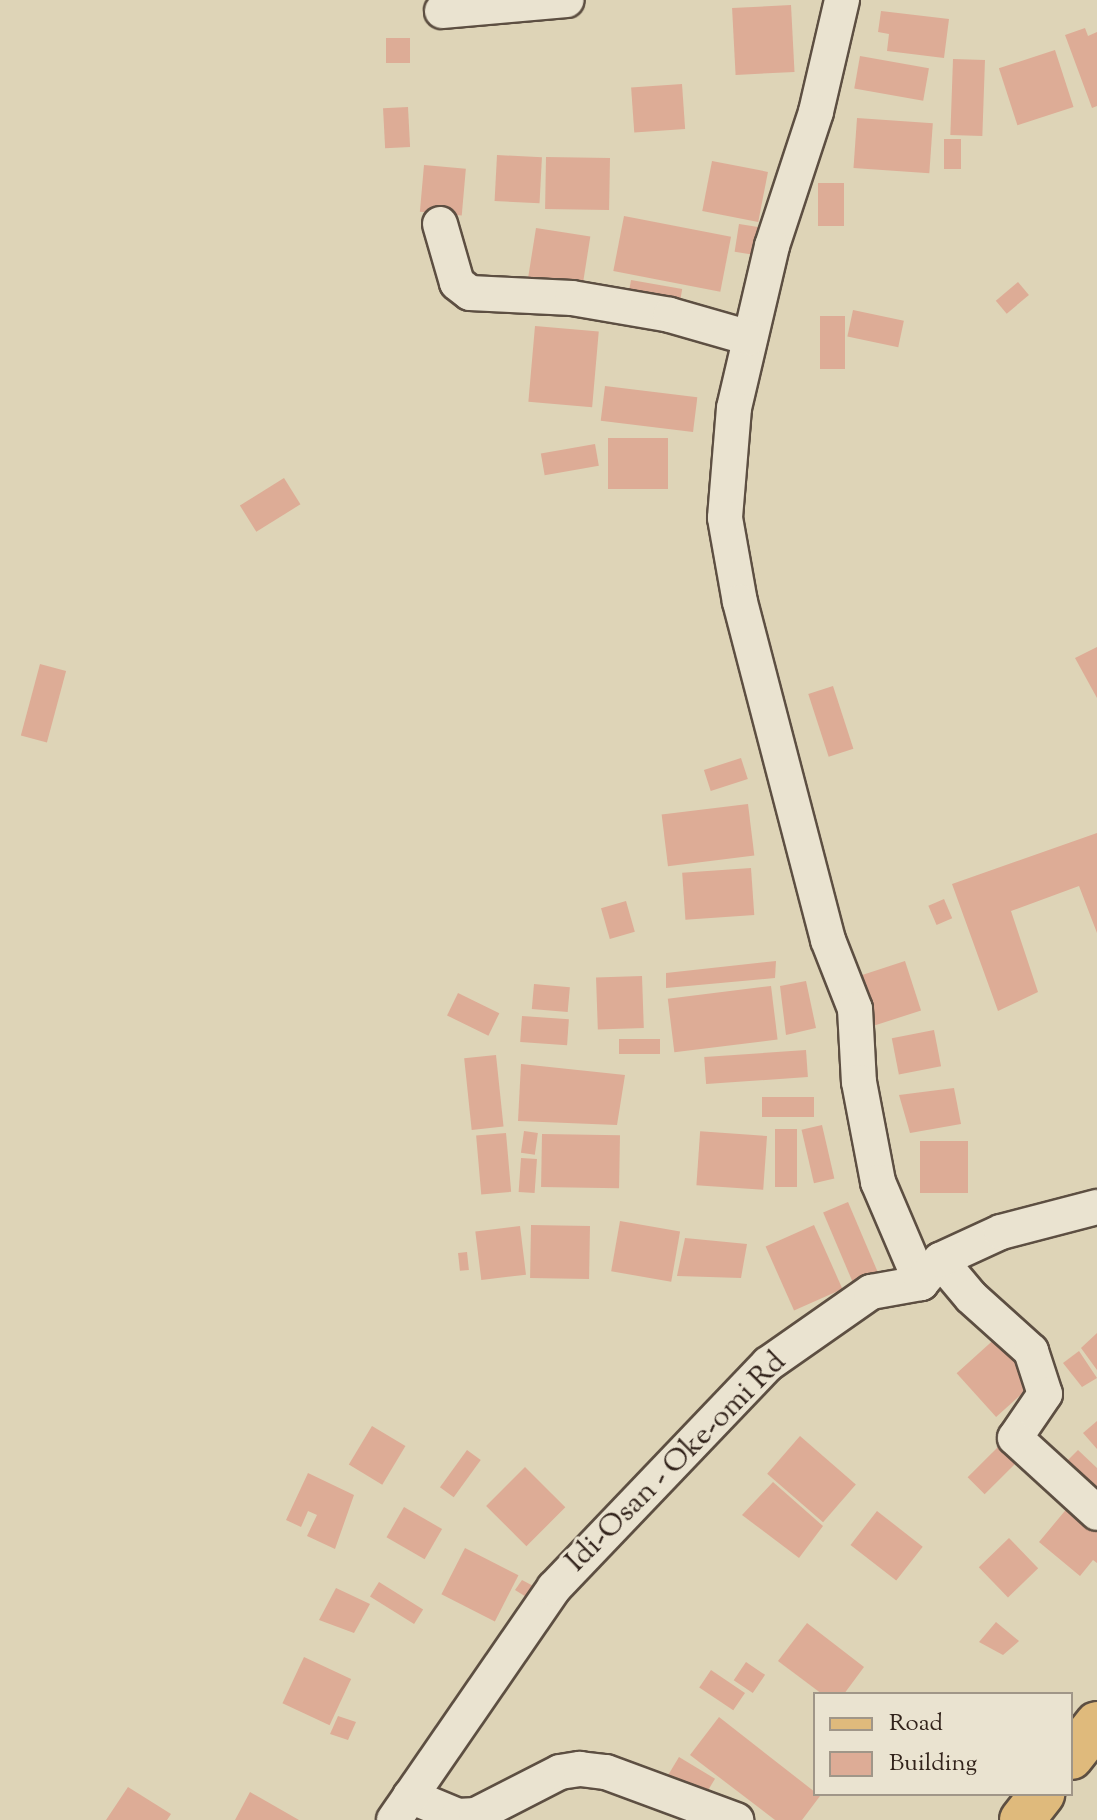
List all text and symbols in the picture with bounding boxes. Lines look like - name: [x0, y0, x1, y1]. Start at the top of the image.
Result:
- street label: Idi-Osan - Oke-omi Rd: [559, 1345, 795, 1581]
- legend: [813, 1692, 1073, 1796]
- text: Road: [889, 1707, 943, 1741]
- text: Building: [889, 1747, 977, 1781]

